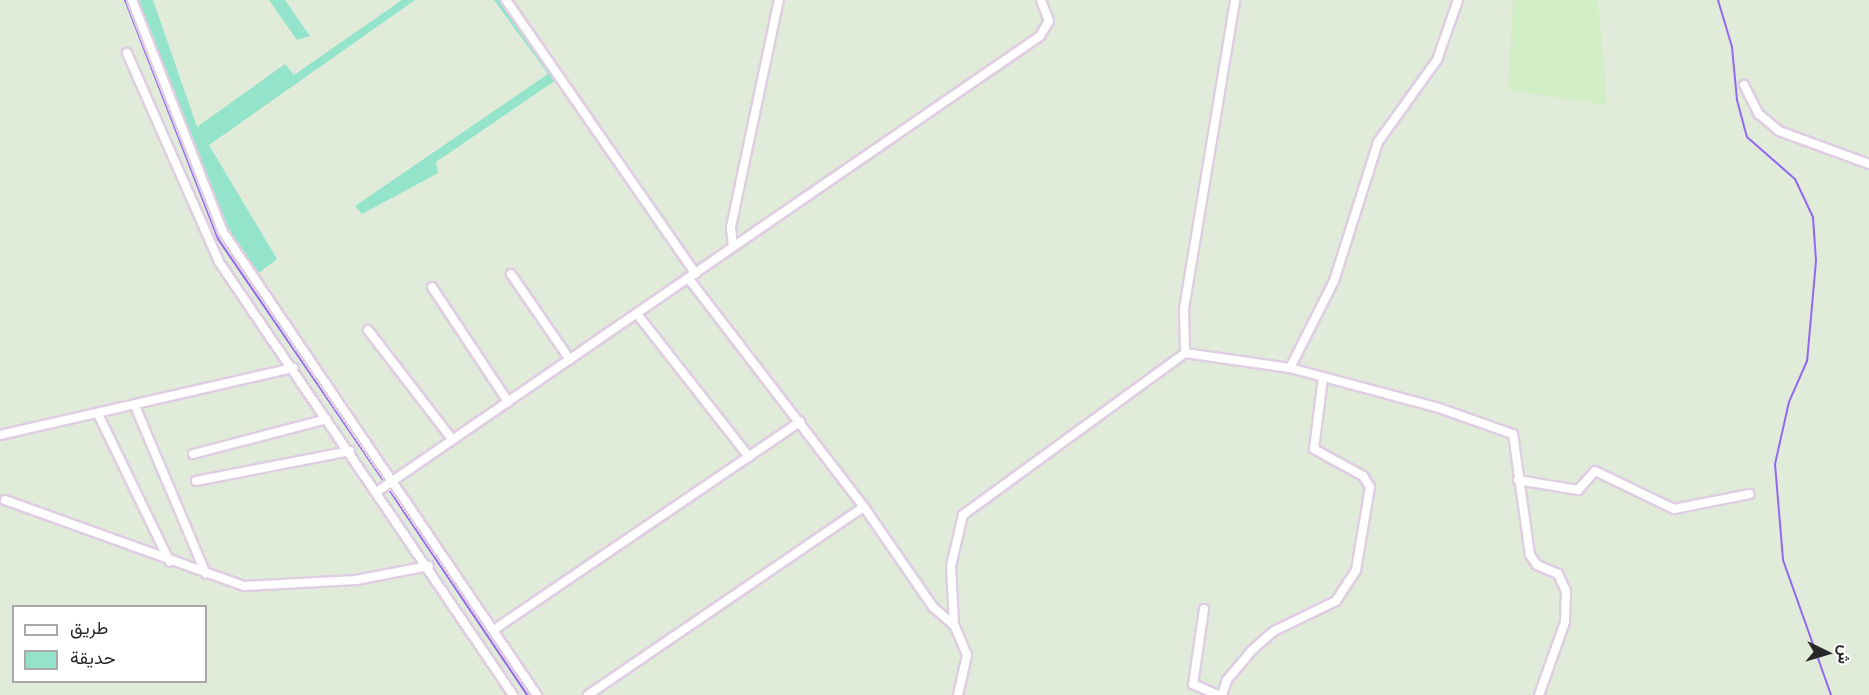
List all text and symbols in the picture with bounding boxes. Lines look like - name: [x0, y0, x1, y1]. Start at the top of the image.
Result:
- legend: [12, 605, 207, 683]
- text: طريق: [70, 616, 108, 639]
- north arrow: [1797, 623, 1857, 683]
- text: ش: [1834, 644, 1856, 665]
- text: حديقة: [70, 646, 116, 669]

